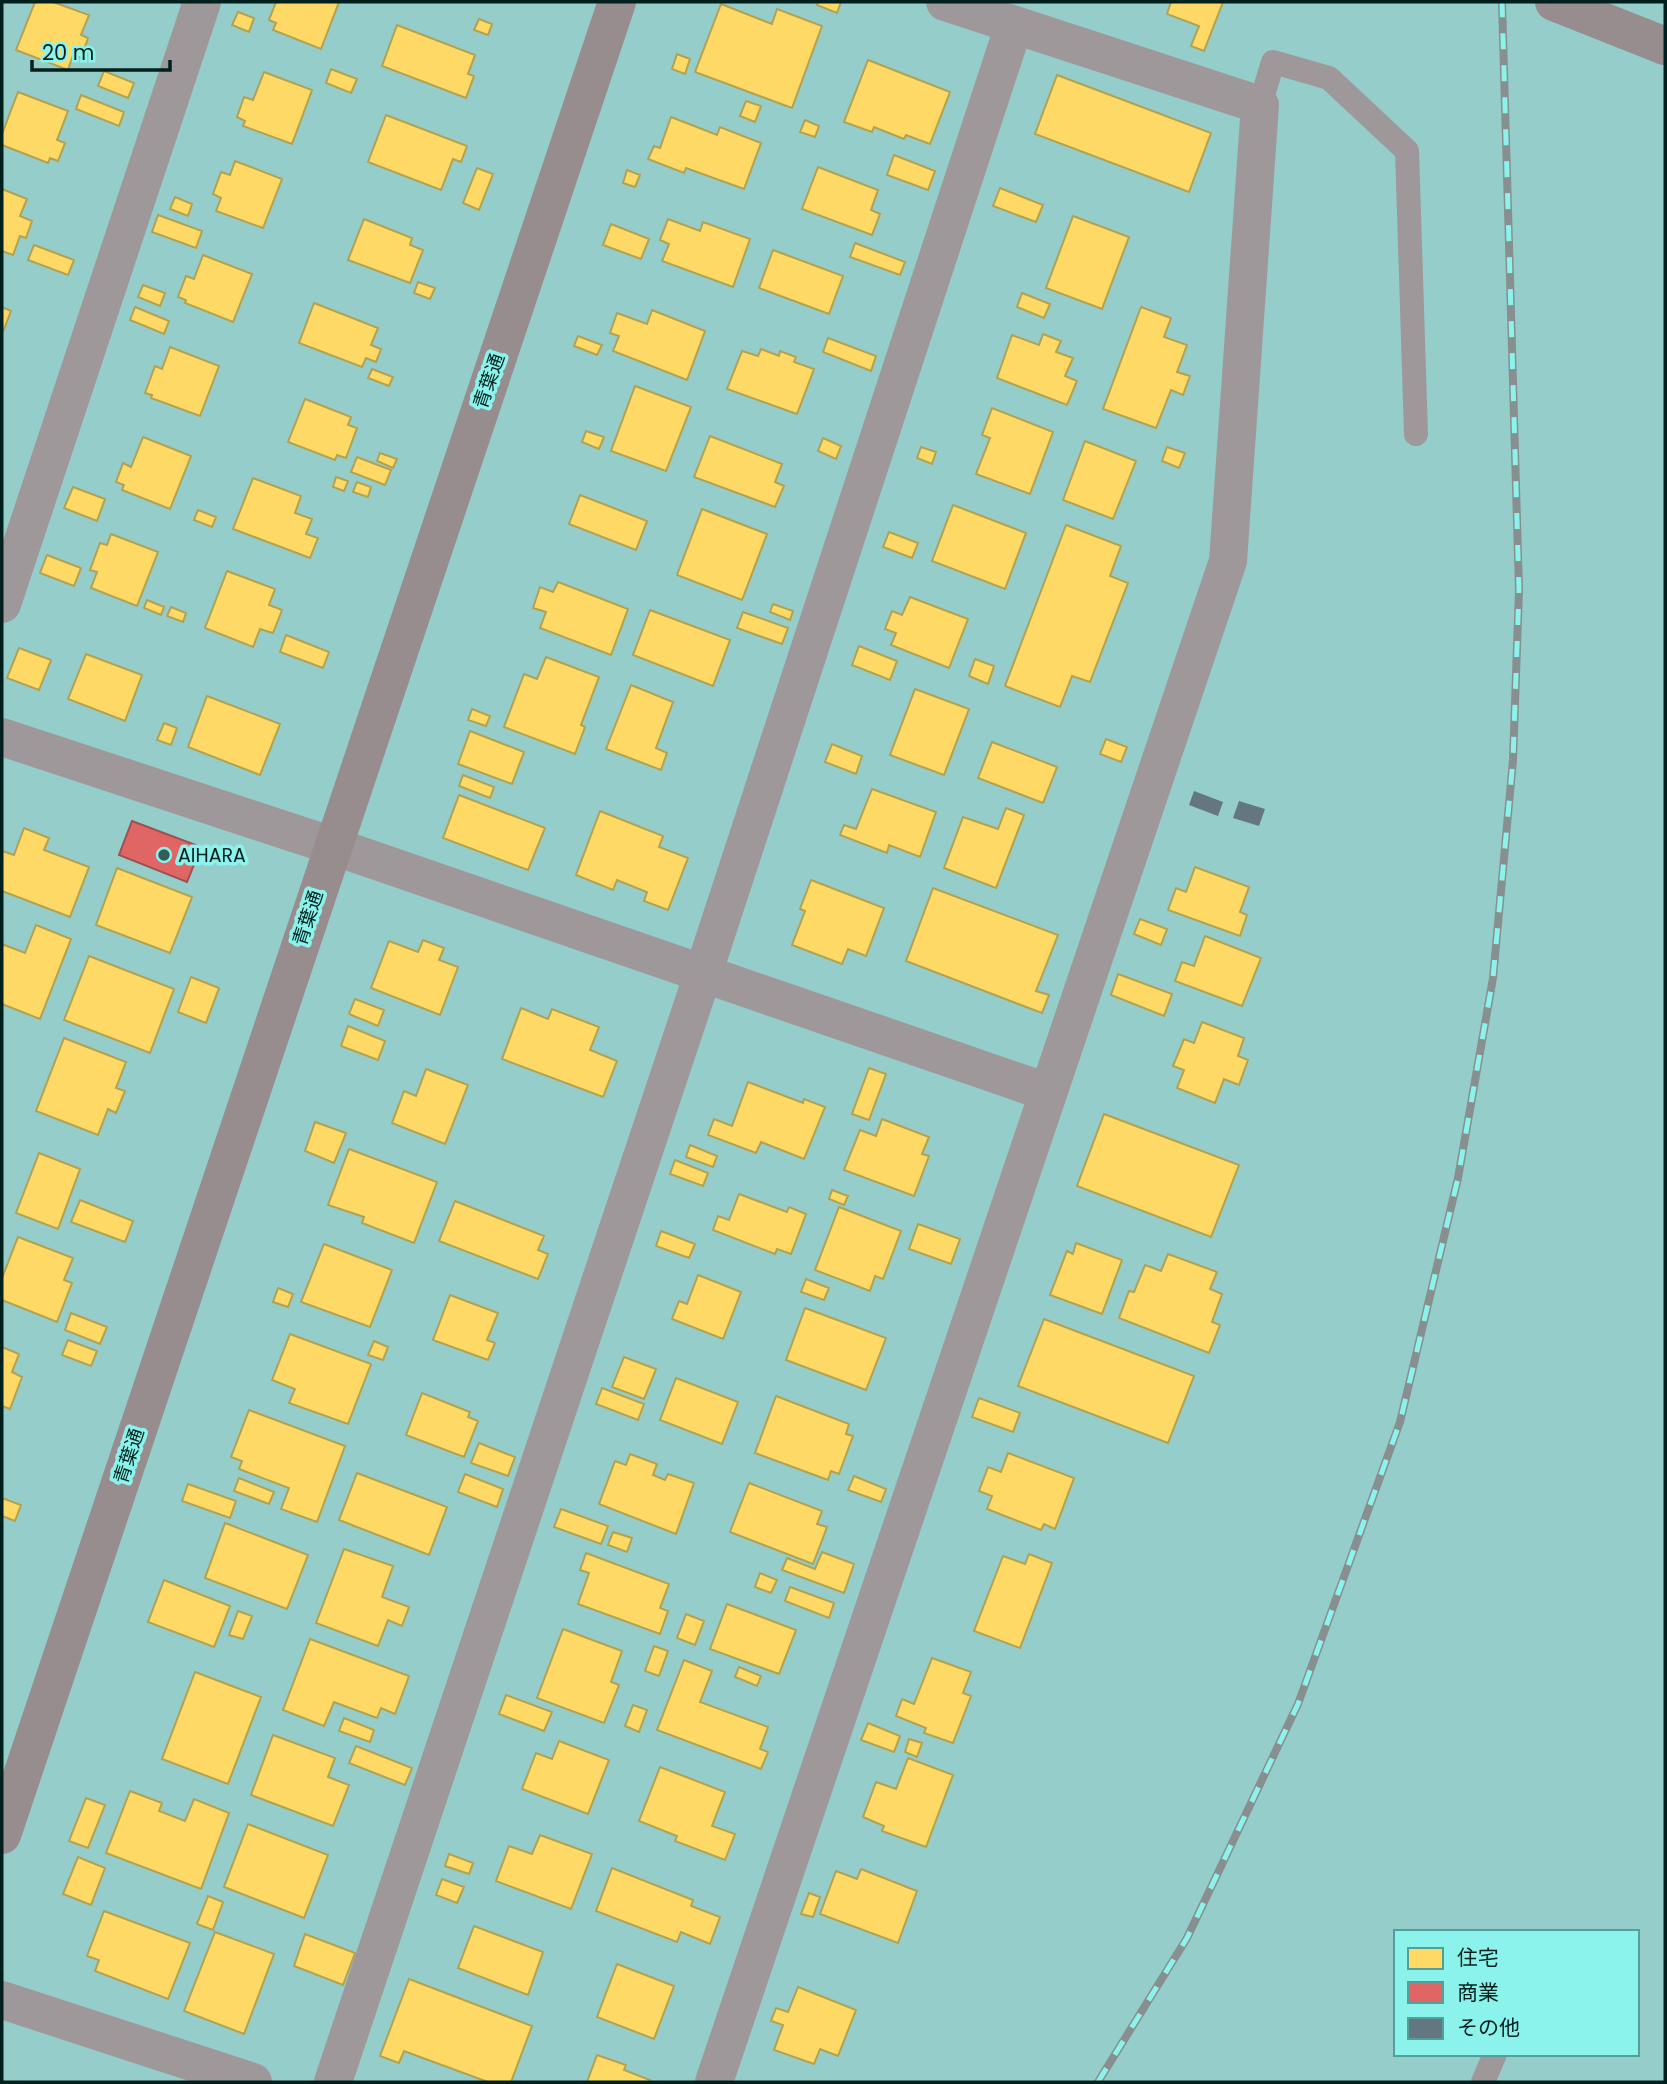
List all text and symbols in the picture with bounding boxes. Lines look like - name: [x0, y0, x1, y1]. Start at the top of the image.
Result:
- scale bar: [32, 28, 170, 72]
- text: 20 m: [42, 38, 95, 67]
- street label: 青葉通: [467, 350, 511, 412]
- place label: AIHARA: [178, 842, 246, 869]
- marker: AIHARA: [156, 847, 172, 863]
- street label: 青葉通: [286, 887, 330, 949]
- street label: 青葉通: [107, 1425, 151, 1487]
- legend: [1394, 1930, 1639, 2056]
- text: 住宅: [1457, 1943, 1499, 1972]
- text: 商業: [1457, 1978, 1499, 2007]
- text: その他: [1457, 2013, 1520, 2042]

